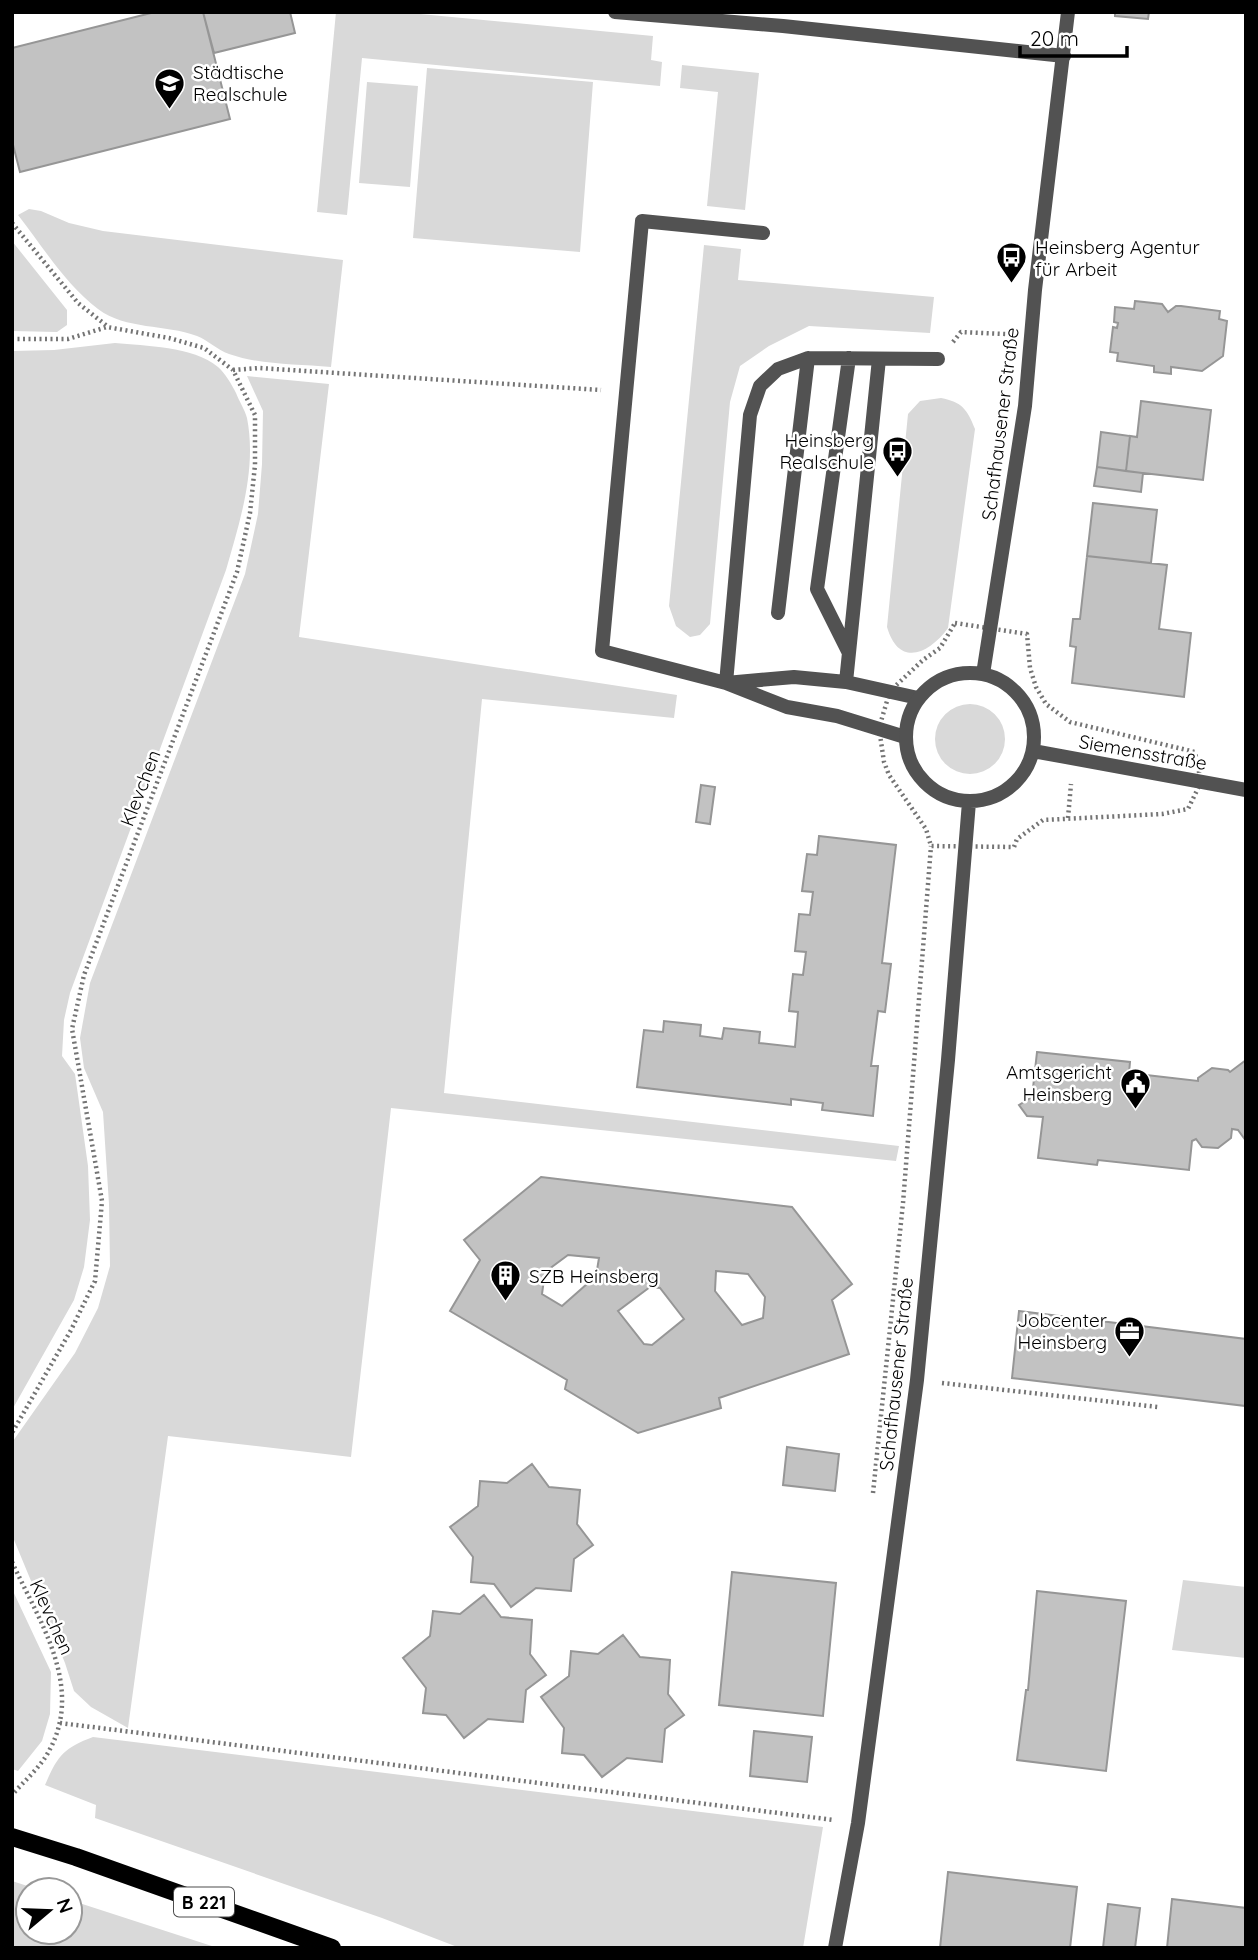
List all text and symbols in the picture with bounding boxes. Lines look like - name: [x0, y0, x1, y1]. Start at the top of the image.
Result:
- scale bar: [1020, 14, 1127, 58]
- text: 20 m: [1030, 25, 1079, 51]
- place label: Städtische Realschule: [193, 60, 288, 106]
- school or university icon: Städtische Realschule: [153, 66, 187, 110]
- place label: Heinsberg Agentur für Arbeit: [1035, 235, 1200, 281]
- bus stop icon: Heinsberg Agentur für Arbeit: [995, 241, 1029, 285]
- street label: Schafhausener Straße: [976, 326, 1024, 522]
- place label: Heinsberg Realschule: [779, 428, 874, 474]
- bus stop icon: Heinsberg Realschule: [880, 434, 914, 478]
- street label: Siemensstraße: [1077, 729, 1209, 775]
- street label: Klevchen: [114, 746, 166, 830]
- place label: Amtsgericht Heinsberg: [1006, 1060, 1112, 1106]
- public building icon: Amtsgericht Heinsberg: [1118, 1066, 1152, 1110]
- building icon: SZB Heinsberg: [489, 1259, 523, 1303]
- place label: SZB Heinsberg: [529, 1264, 659, 1288]
- street label: Schafhausener Straße: [874, 1276, 918, 1472]
- place label: Jobcenter Heinsberg: [1017, 1308, 1108, 1354]
- office icon: Jobcenter Heinsberg: [1113, 1314, 1147, 1358]
- street label: Klevchen: [25, 1576, 79, 1658]
- north arrow: [14, 1876, 84, 1946]
- road number: B 221: [174, 1888, 234, 1916]
- text: N: [51, 1895, 79, 1916]

